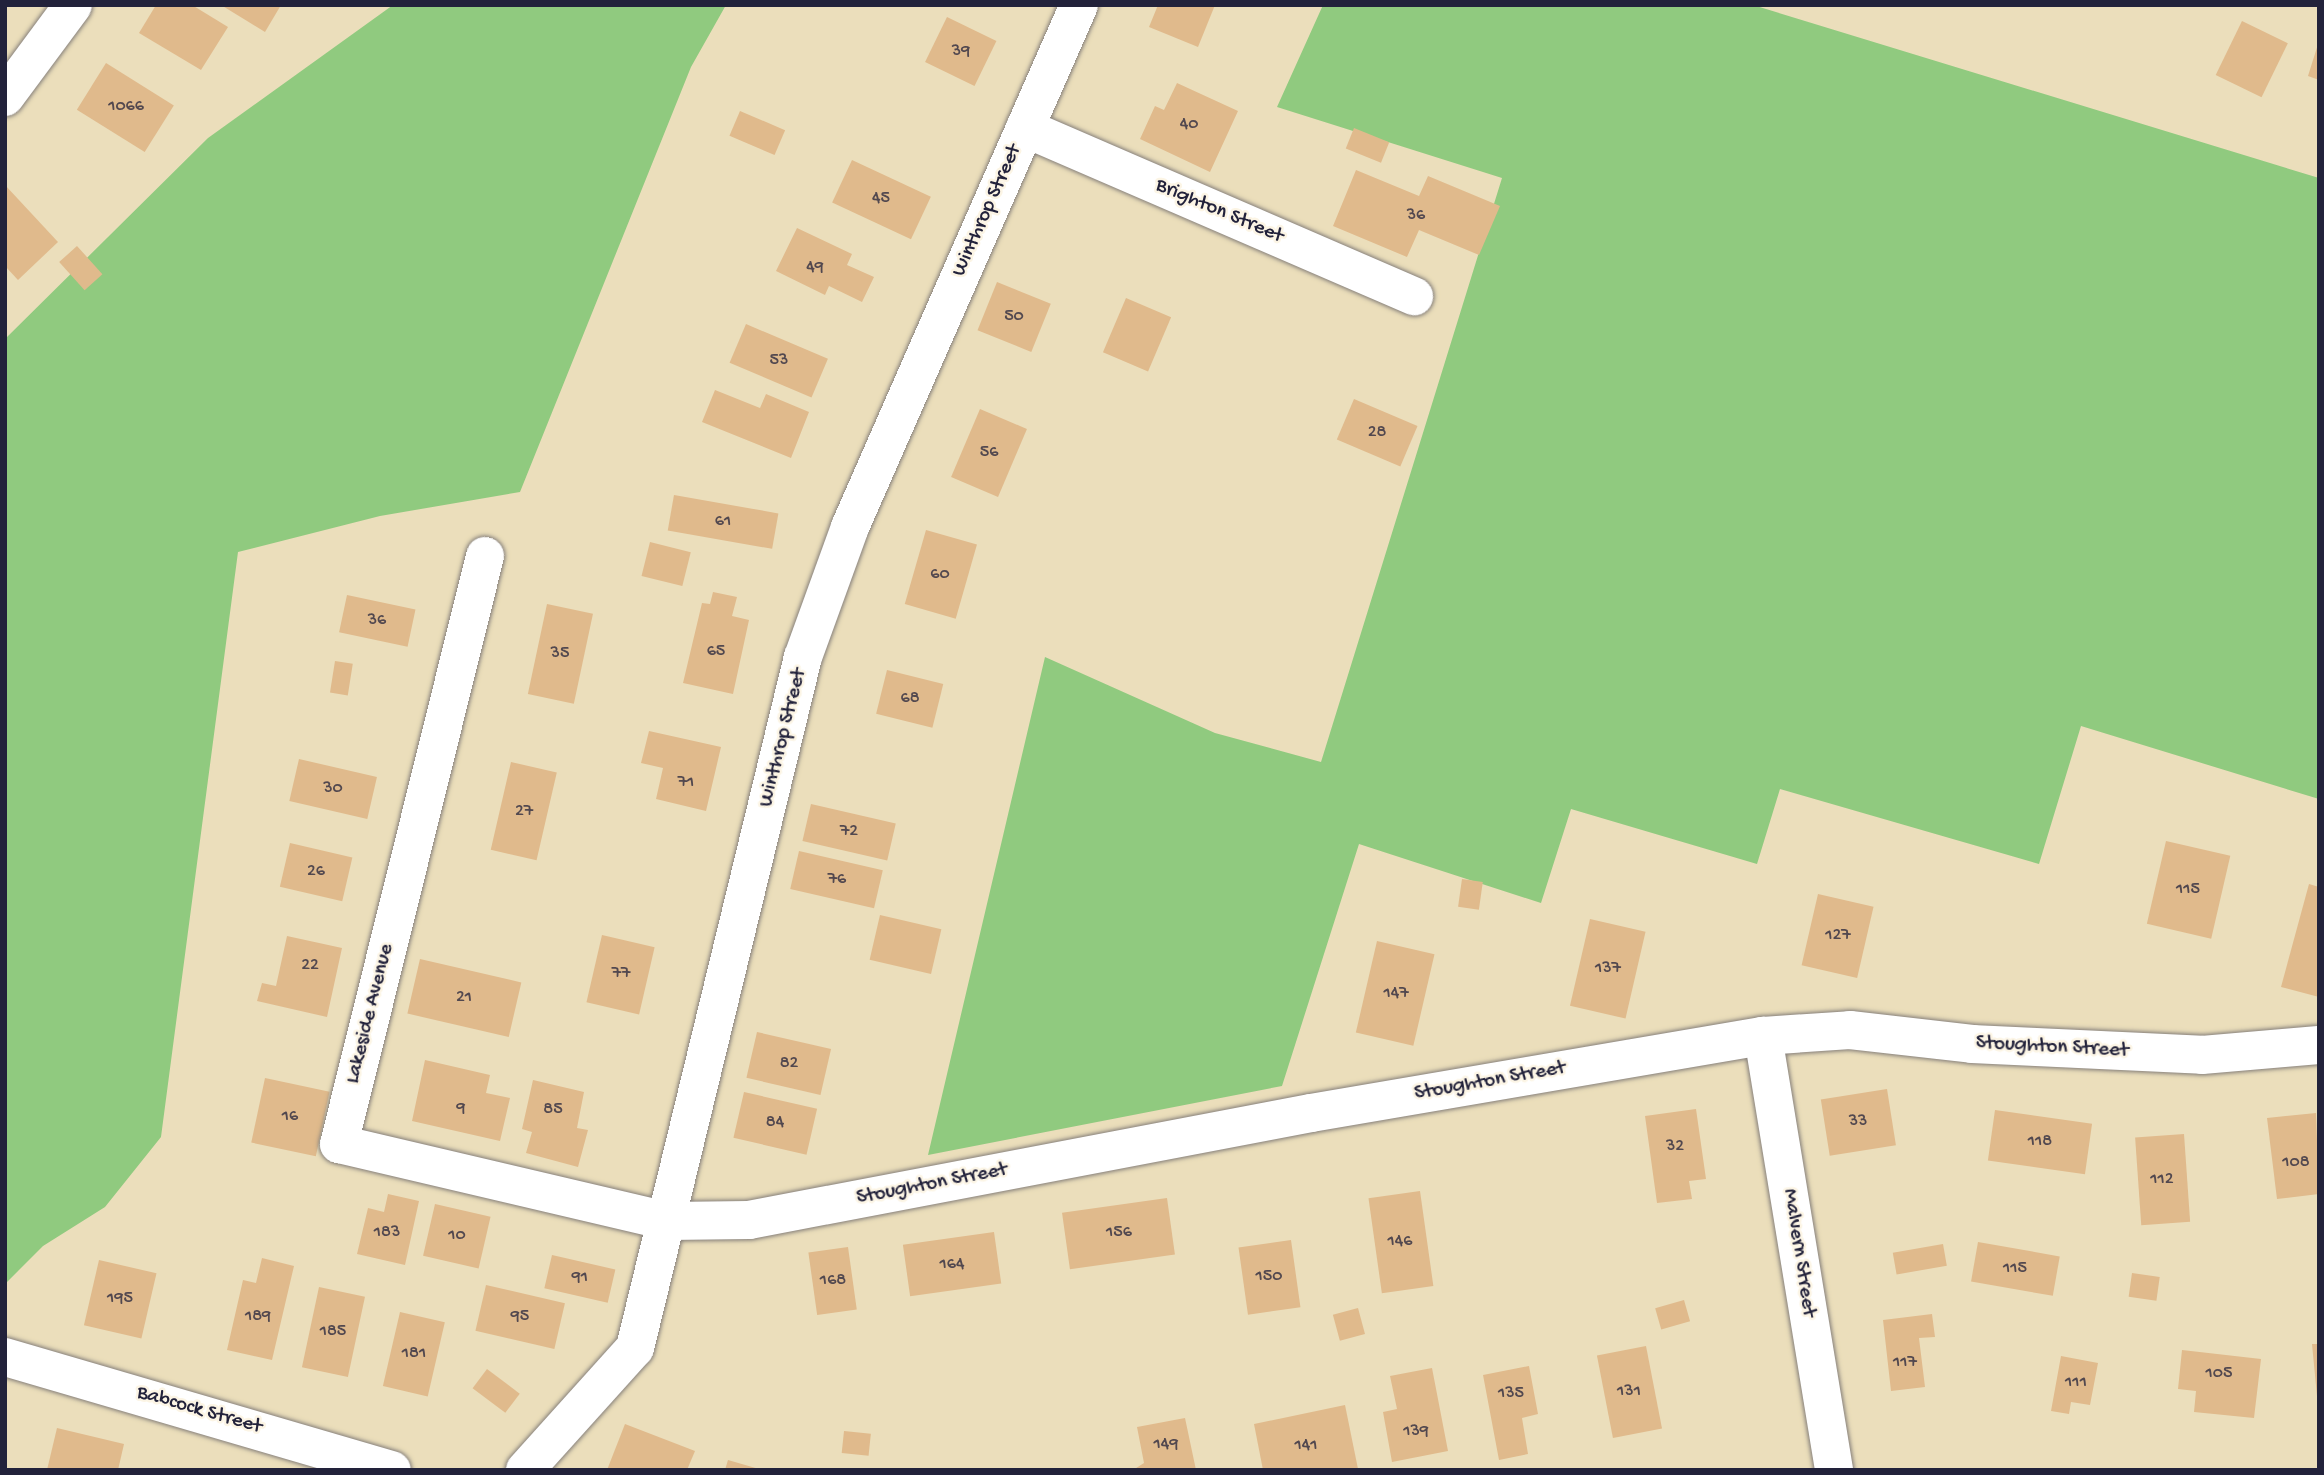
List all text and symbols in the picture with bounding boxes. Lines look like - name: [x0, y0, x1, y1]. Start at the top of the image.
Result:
- house number: 39: [952, 41, 970, 63]
- house number: 1066: [108, 96, 144, 118]
- house number: 40: [1180, 114, 1198, 136]
- street label: Winthrop Street: [948, 141, 1028, 281]
- street label: Brighton Street: [1151, 174, 1287, 250]
- house number: 45: [872, 188, 890, 210]
- house number: 36: [1407, 205, 1425, 227]
- house number: 49: [806, 257, 824, 279]
- house number: 50: [1004, 306, 1024, 328]
- house number: 53: [770, 350, 788, 372]
- house number: 28: [1368, 422, 1386, 444]
- house number: 56: [980, 442, 998, 464]
- house number: 61: [715, 511, 731, 533]
- house number: 60: [930, 564, 950, 586]
- house number: 36: [368, 610, 386, 632]
- house number: 65: [707, 641, 725, 663]
- house number: 35: [551, 643, 569, 665]
- street label: Winthrop Street: [755, 666, 813, 810]
- house number: 68: [901, 688, 919, 710]
- house number: 71: [678, 772, 694, 794]
- house number: 30: [323, 778, 343, 800]
- house number: 27: [515, 801, 533, 823]
- house number: 72: [840, 821, 858, 843]
- house number: 26: [307, 861, 325, 883]
- house number: 76: [828, 869, 846, 891]
- house number: 115: [2176, 879, 2200, 901]
- house number: 127: [1825, 925, 1851, 947]
- street label: Lakeside Avenue: [341, 942, 401, 1086]
- house number: 22: [301, 955, 319, 977]
- house number: 137: [1595, 958, 1621, 980]
- house number: 77: [612, 963, 630, 985]
- house number: 147: [1383, 983, 1409, 1005]
- house number: 21: [456, 987, 472, 1009]
- street label: Stoughton Street: [1975, 1031, 2129, 1065]
- house number: 82: [780, 1053, 798, 1075]
- street label: Stoughton Street: [1413, 1056, 1567, 1108]
- house number: 9: [456, 1098, 466, 1120]
- house number: 85: [543, 1099, 563, 1121]
- house number: 16: [282, 1106, 298, 1128]
- house number: 33: [1849, 1111, 1867, 1133]
- house number: 84: [766, 1112, 784, 1134]
- house number: 118: [2028, 1131, 2052, 1153]
- house number: 32: [1666, 1136, 1684, 1158]
- house number: 108: [2282, 1152, 2310, 1174]
- street label: Stoughton Street: [855, 1158, 1009, 1212]
- house number: 112: [2150, 1169, 2174, 1191]
- street label: Malvern Street: [1775, 1187, 1821, 1319]
- house number: 183: [374, 1222, 400, 1244]
- house number: 156: [1106, 1222, 1132, 1244]
- house number: 10: [448, 1225, 466, 1247]
- house number: 146: [1388, 1231, 1412, 1253]
- house number: 164: [940, 1254, 964, 1276]
- house number: 115: [2003, 1258, 2027, 1280]
- house number: 150: [1256, 1266, 1282, 1288]
- house number: 91: [572, 1267, 588, 1289]
- house number: 168: [820, 1270, 846, 1292]
- house number: 195: [107, 1288, 133, 1310]
- house number: 189: [245, 1306, 271, 1328]
- house number: 95: [511, 1306, 529, 1328]
- house number: 185: [320, 1321, 346, 1343]
- house number: 181: [402, 1343, 426, 1365]
- house number: 117: [1893, 1352, 1917, 1374]
- house number: 105: [2206, 1363, 2232, 1385]
- house number: 111: [2065, 1372, 2087, 1394]
- street label: Babcock Street: [134, 1381, 264, 1441]
- house number: 131: [1617, 1381, 1641, 1403]
- house number: 135: [1498, 1383, 1524, 1405]
- house number: 139: [1403, 1421, 1429, 1443]
- house number: 149: [1154, 1434, 1178, 1456]
- house number: 141: [1294, 1435, 1318, 1457]

